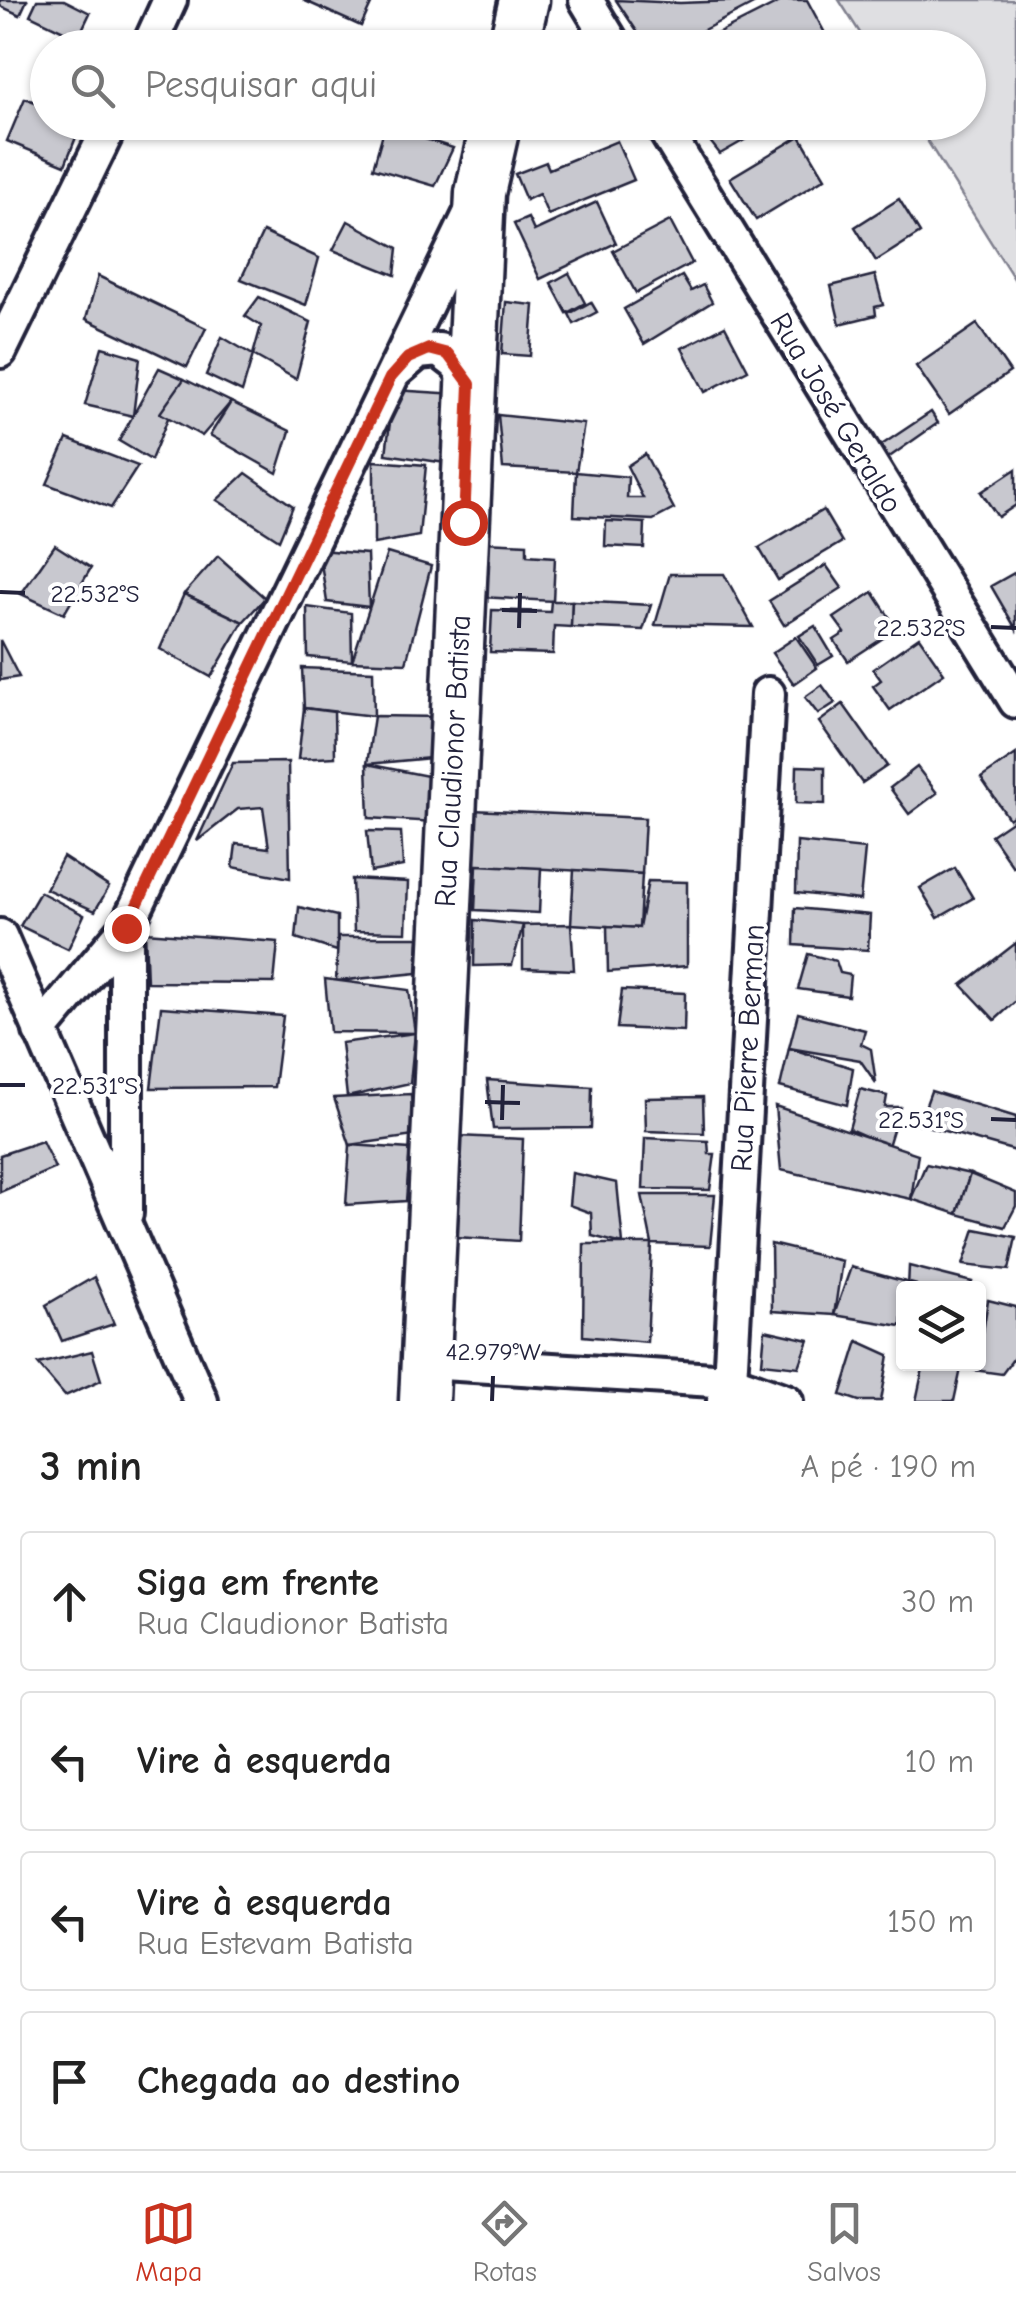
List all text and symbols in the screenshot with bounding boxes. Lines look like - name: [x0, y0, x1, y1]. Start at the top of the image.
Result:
- search box: [30, 30, 986, 140]
- icon: search: [65, 58, 120, 113]
- text: Pesquisar aqui: [145, 63, 377, 107]
- street label: Rua José Geraldo: [762, 307, 910, 519]
- route start: [442, 500, 488, 546]
- text: 22.532°S: [50, 579, 140, 608]
- text: 22.532°S: [876, 613, 966, 642]
- street label: Rua Claudionor Batista: [428, 614, 478, 908]
- route end: [104, 906, 150, 952]
- street label: Rua Pierre Berman: [724, 923, 772, 1173]
- text: 22.531°S: [52, 1071, 138, 1100]
- text: 22.531°S: [878, 1105, 964, 1134]
- map controls: [896, 1281, 986, 1371]
- button: layers: [896, 1281, 986, 1371]
- text: 42.979°W: [445, 1337, 541, 1366]
- text: 3 min: [40, 1442, 142, 1491]
- text: A pé · 190 m: [800, 1448, 976, 1485]
- text: Siga em frente: [137, 1561, 379, 1605]
- icon: ahead: [42, 1574, 97, 1629]
- text: 30 m: [901, 1583, 974, 1620]
- text: Rua Claudionor Batista: [137, 1605, 449, 1642]
- icon: left: [42, 1734, 97, 1789]
- text: Vire à esquerda: [137, 1739, 392, 1783]
- text: 10 m: [905, 1743, 974, 1780]
- text: Vire à esquerda: [137, 1881, 392, 1925]
- icon: left: [42, 1894, 97, 1949]
- text: 150 m: [887, 1903, 974, 1940]
- text: Rua Estevam Batista: [137, 1925, 414, 1962]
- icon: arrive: [42, 2054, 97, 2109]
- text: Chegada ao destino: [137, 2059, 460, 2103]
- tab: Mapa: [135, 2196, 202, 2288]
- tab: Rotas: [473, 2196, 537, 2288]
- tab: Salvos: [807, 2196, 881, 2288]

